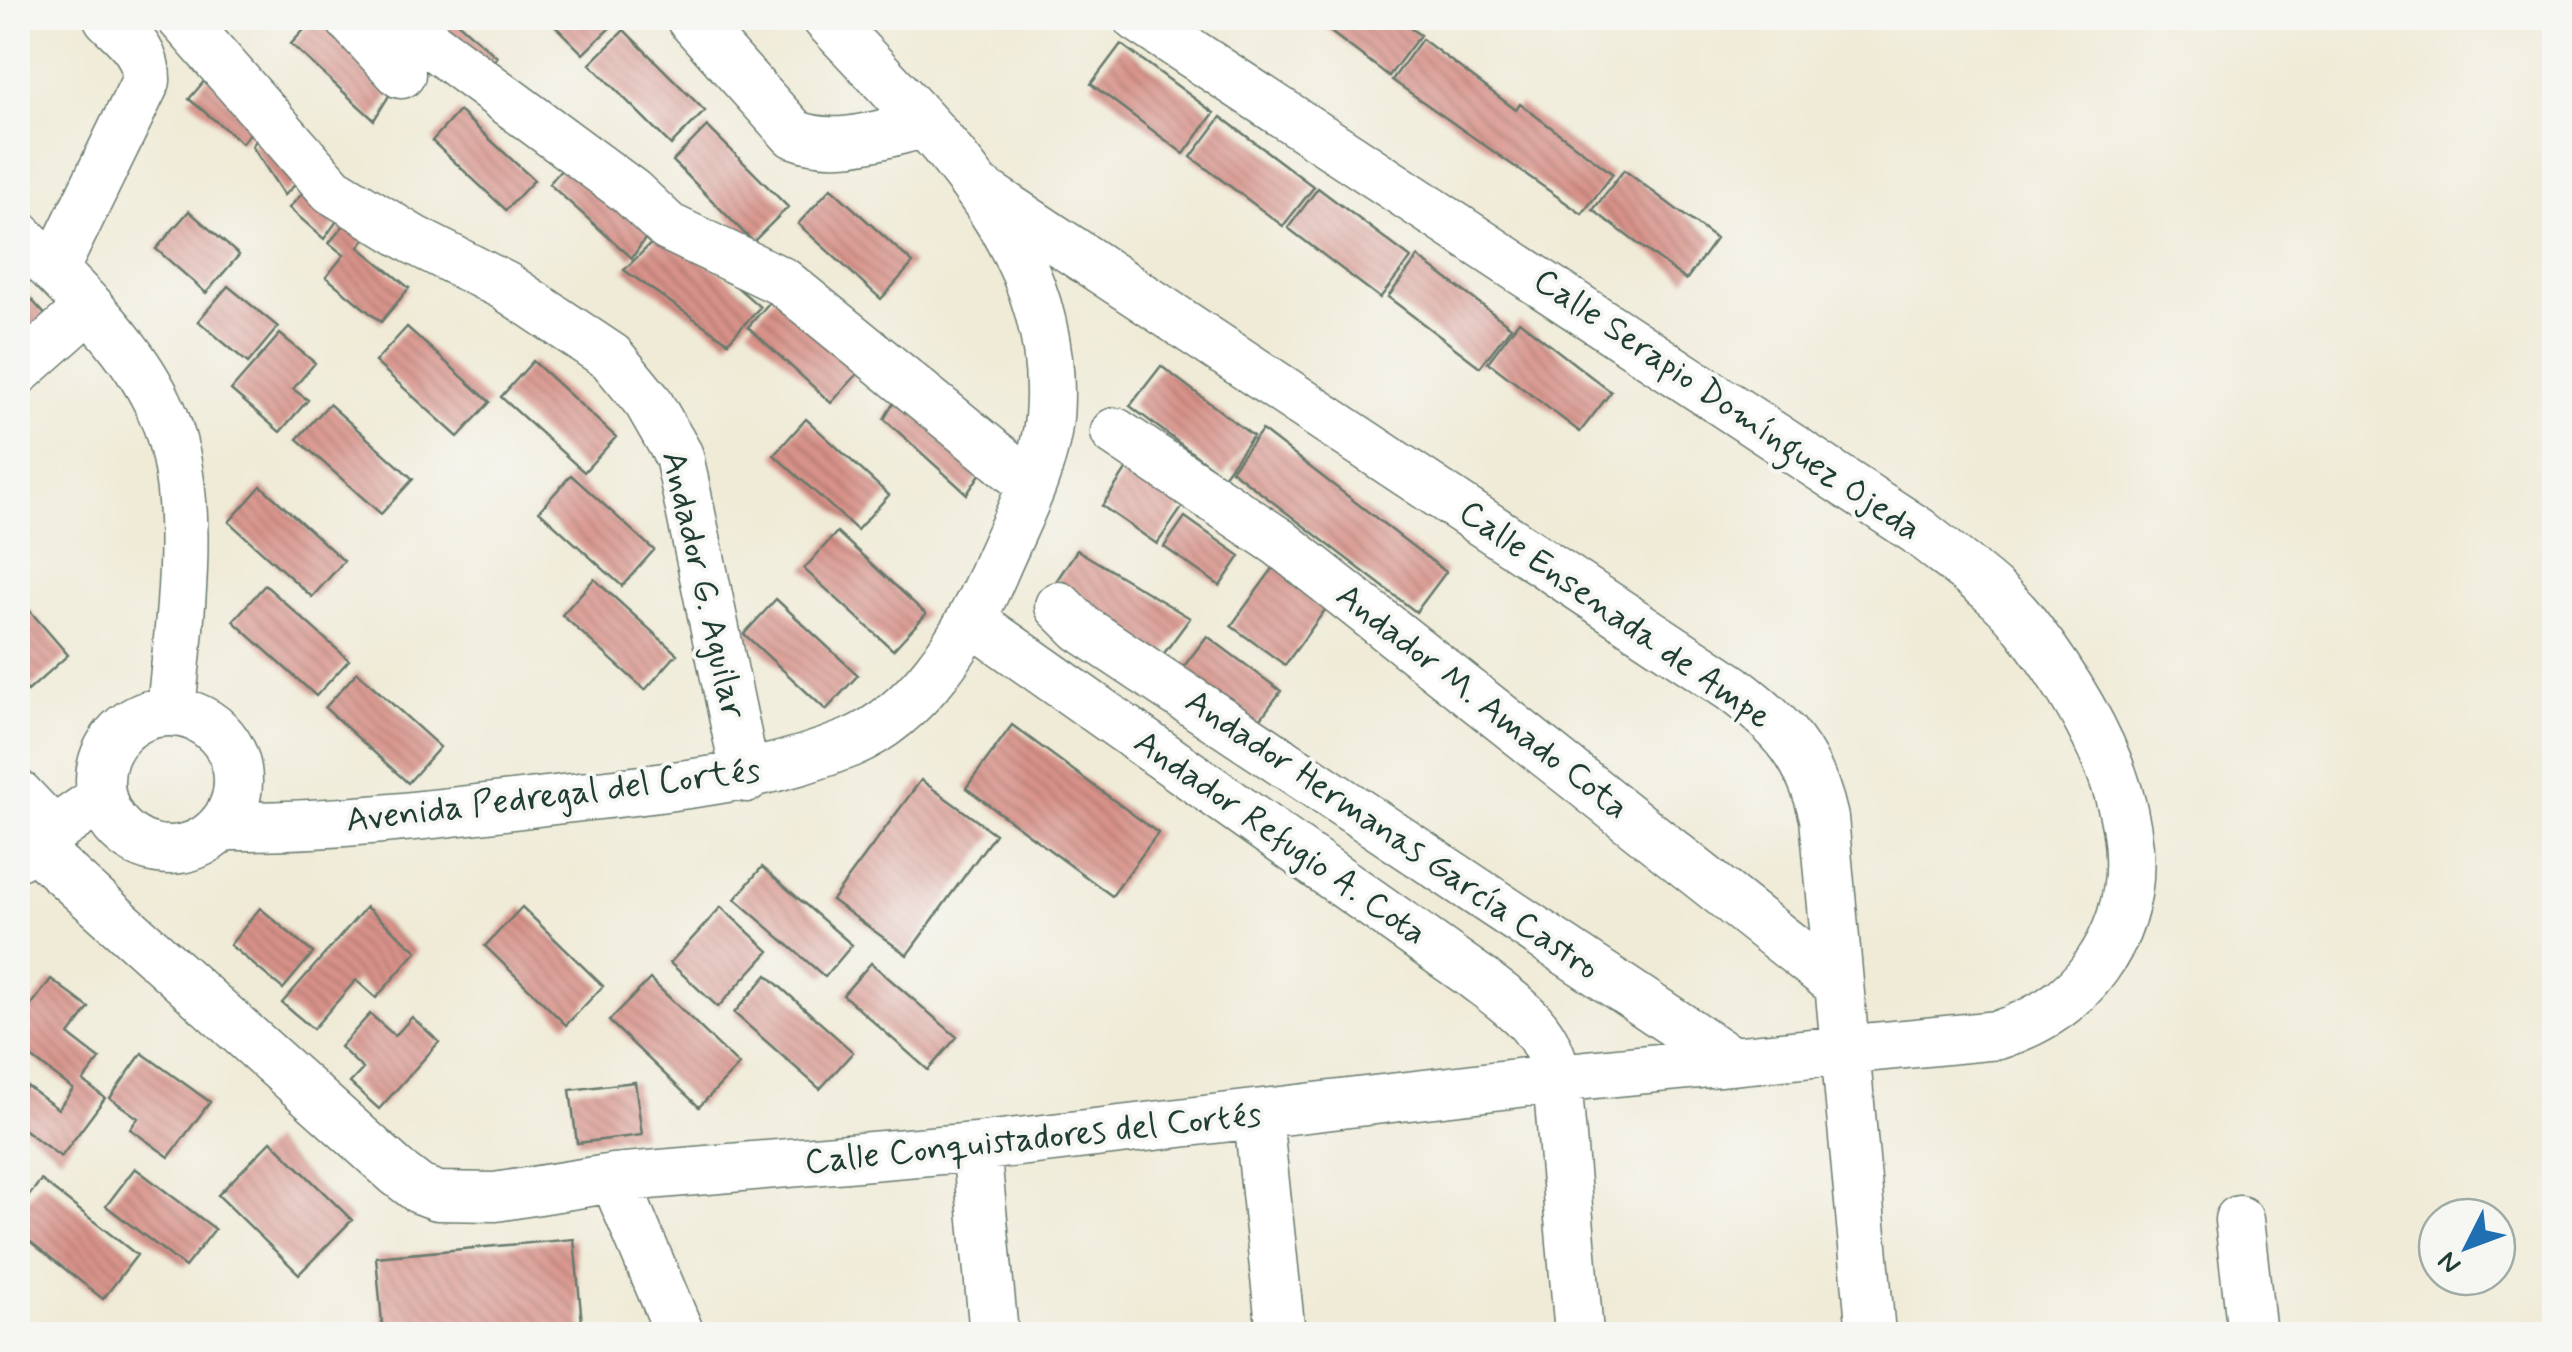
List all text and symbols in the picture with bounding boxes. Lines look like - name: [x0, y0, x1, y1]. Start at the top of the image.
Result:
- street label: Calle Serapio Domínguez Ojeda: [1522, 258, 1930, 555]
- street label: Andador G. Aguilar: [650, 447, 756, 724]
- street label: Calle Ensenada de Ampe: [1450, 490, 1780, 740]
- street label: Andador M. Amado Cota: [1326, 573, 1638, 831]
- street label: Andador Hermanas García Castro: [1176, 679, 1608, 991]
- street label: Andador Refugio A. Cota: [1125, 720, 1435, 956]
- street label: Avenida Pedregal del Cortés: [343, 748, 763, 844]
- street label: Calle Conquistadores del Cortés: [802, 1092, 1264, 1186]
- north arrow: [2417, 1197, 2517, 1297]
- text: N: [2430, 1243, 2470, 1281]

